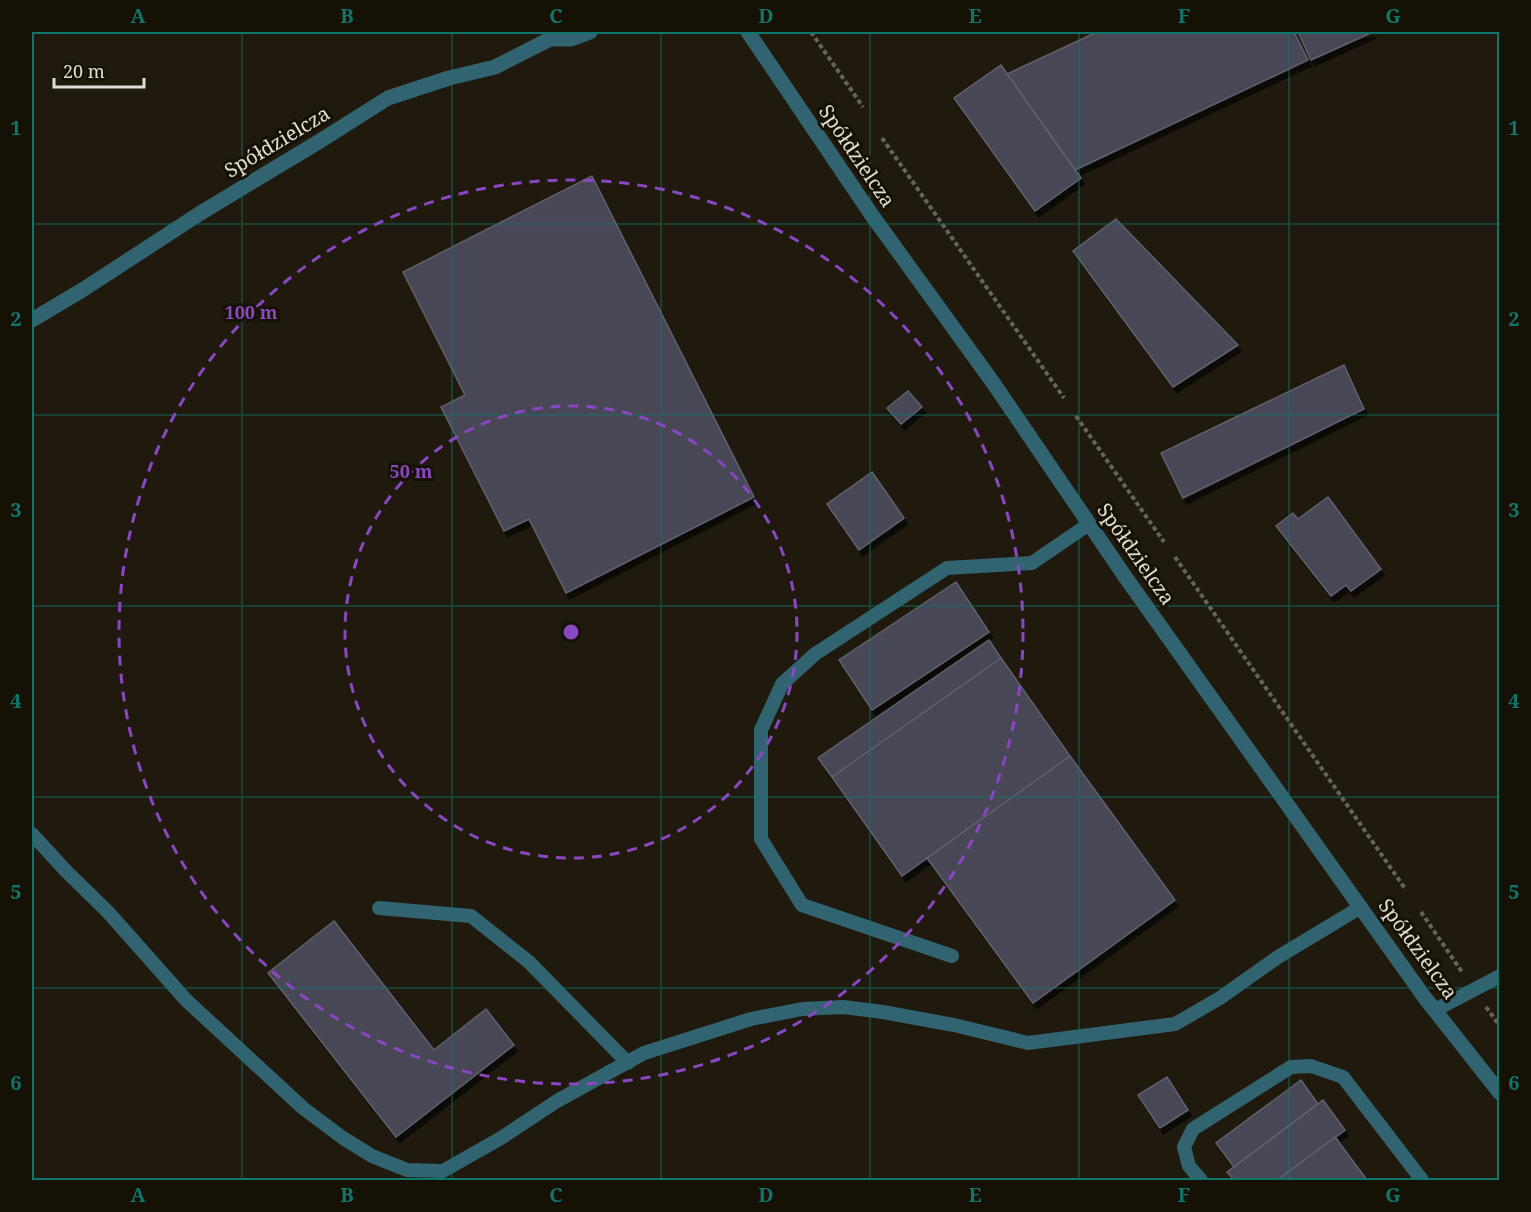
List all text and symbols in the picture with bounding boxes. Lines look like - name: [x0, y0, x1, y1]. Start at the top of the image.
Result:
- text: A: [130, 2, 146, 29]
- text: B: [340, 2, 354, 29]
- text: C: [549, 2, 563, 29]
- text: D: [758, 2, 774, 29]
- text: E: [968, 2, 982, 29]
- text: F: [1178, 2, 1190, 29]
- text: G: [1385, 2, 1401, 29]
- scale bar: [54, 51, 144, 89]
- text: 20 m: [63, 59, 105, 83]
- street label: Spółdzielcza: [813, 99, 902, 212]
- street label: Spółdzielcza: [219, 100, 334, 184]
- text: 1: [10, 114, 22, 141]
- text: 1: [1508, 114, 1520, 141]
- text: 100 m: [225, 300, 278, 324]
- text: 2: [10, 305, 22, 332]
- text: 2: [1508, 305, 1520, 332]
- text: 50 m: [390, 459, 433, 483]
- text: 3: [10, 496, 22, 523]
- text: 3: [1508, 496, 1520, 523]
- street label: Spółdzielcza: [1091, 498, 1181, 610]
- centre of rings: [561, 622, 581, 642]
- text: 4: [10, 687, 22, 714]
- text: 4: [1508, 687, 1520, 714]
- text: 5: [10, 878, 22, 905]
- text: 5: [1508, 878, 1520, 905]
- street label: Spółdzielcza: [1373, 893, 1464, 1004]
- text: 6: [10, 1069, 22, 1096]
- text: 6: [1508, 1069, 1520, 1096]
- text: A: [130, 1181, 146, 1208]
- text: B: [340, 1181, 354, 1208]
- text: C: [549, 1181, 563, 1208]
- text: D: [758, 1181, 774, 1208]
- text: E: [968, 1181, 982, 1208]
- text: F: [1178, 1181, 1190, 1208]
- text: G: [1385, 1181, 1401, 1208]

